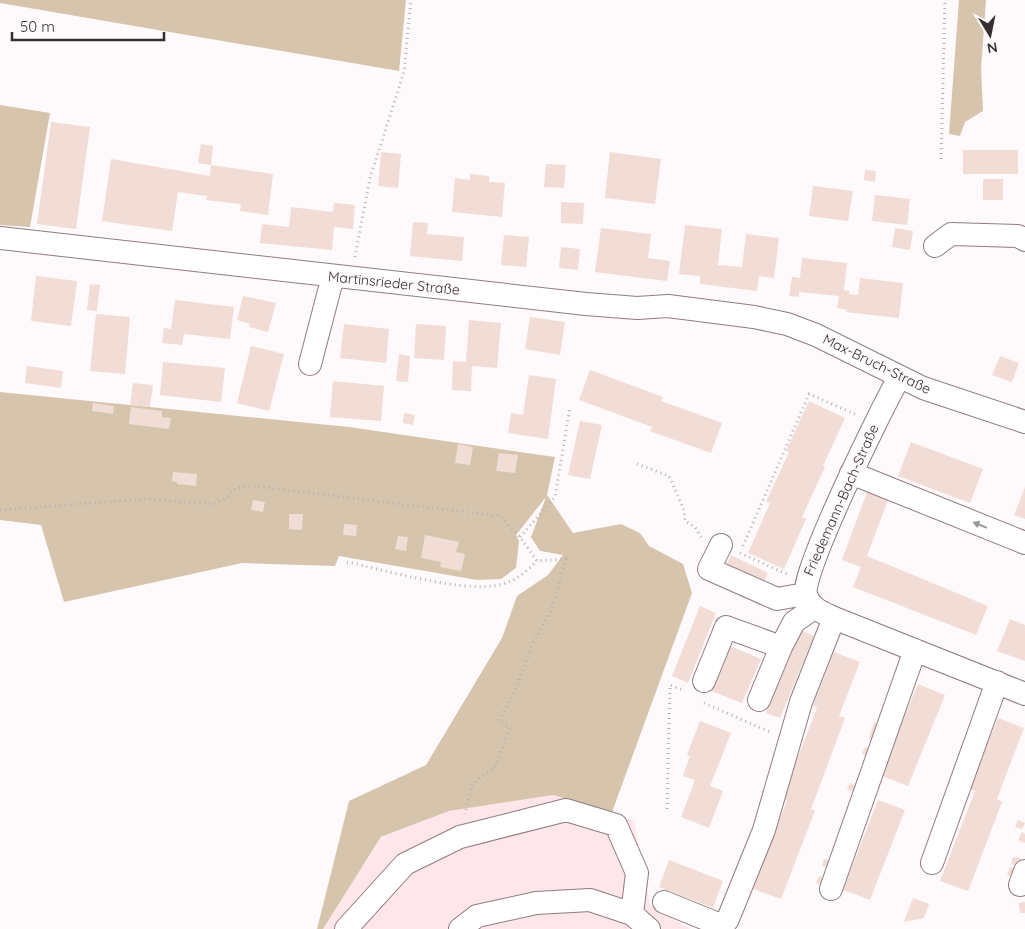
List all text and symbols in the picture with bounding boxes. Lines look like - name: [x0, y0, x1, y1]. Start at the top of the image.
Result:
- scale bar: [12, 10, 165, 42]
- north arrow: [965, 10, 1015, 60]
- text: 50 m: [20, 17, 55, 36]
- text: N: [986, 38, 999, 58]
- street label: Martinsrieder Straße: [327, 267, 461, 299]
- street label: Max-Bruch-Straße: [820, 330, 934, 398]
- street label: Friedemann-Bach-Straße: [799, 421, 883, 579]
- one-way arrow: [973, 520, 987, 528]

